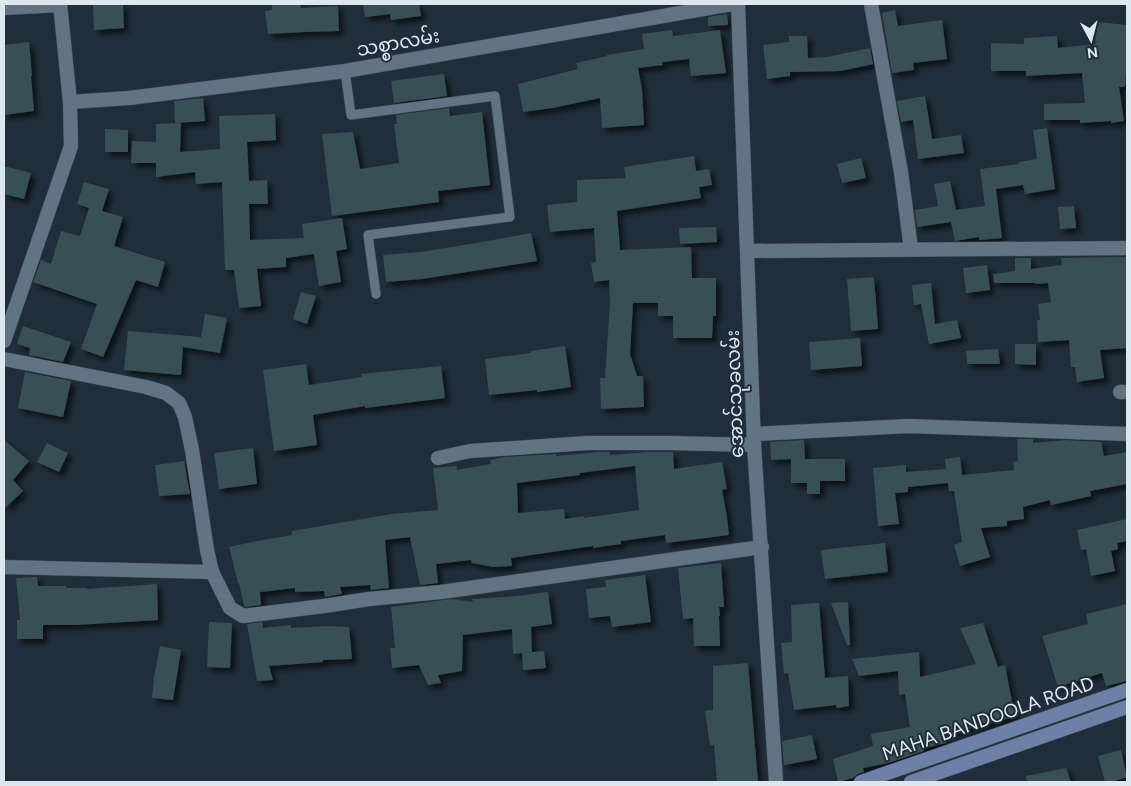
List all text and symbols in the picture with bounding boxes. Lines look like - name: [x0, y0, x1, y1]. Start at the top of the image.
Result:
- north arrow: [1066, 15, 1116, 65]
- street label: သစ္စာလမ်း: [354, 21, 442, 65]
- text: N: [1086, 43, 1099, 62]
- street label: အောင်သုခလမ်း: [718, 329, 753, 459]
- street label: MAHA BANDOOLA ROAD: [879, 671, 1097, 766]

